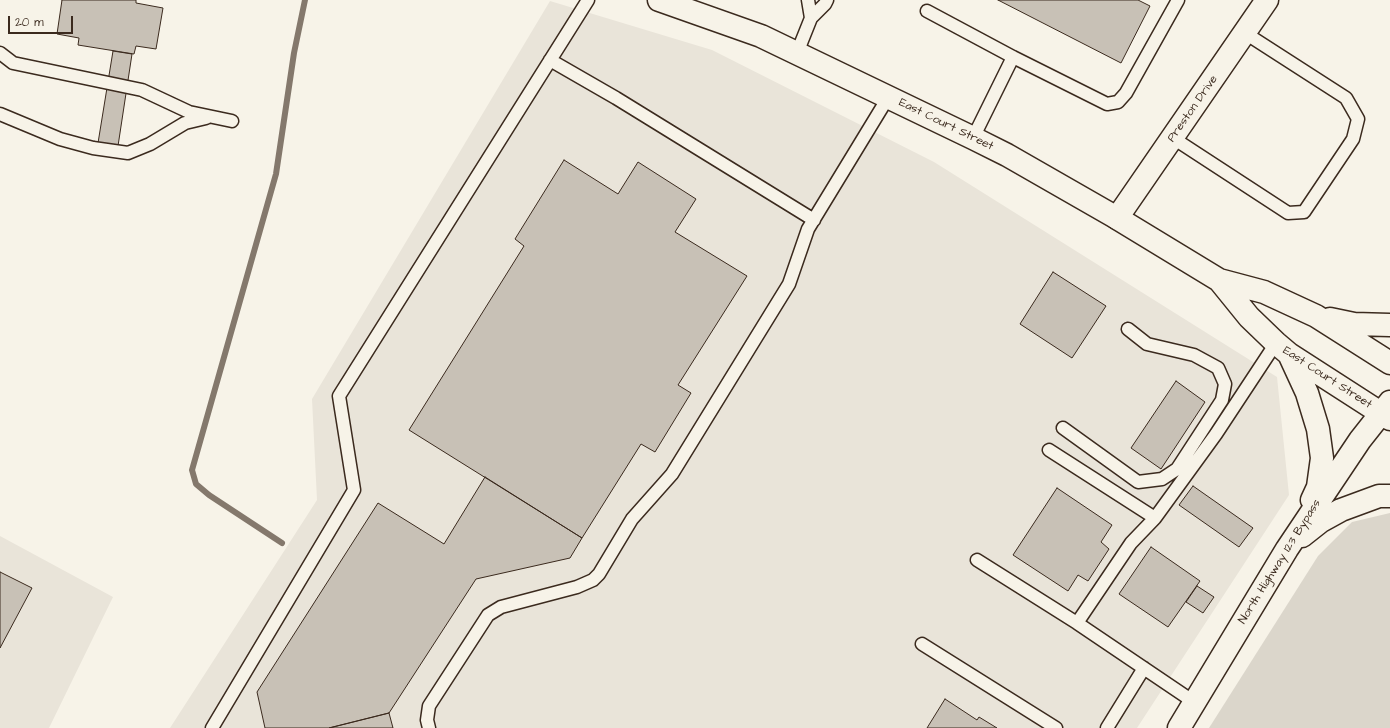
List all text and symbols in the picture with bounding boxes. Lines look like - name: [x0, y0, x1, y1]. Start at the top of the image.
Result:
- scale bar: [10, 8, 75, 34]
- text: 20 m: [15, 14, 44, 31]
- street label: Preston Drive: [1165, 73, 1221, 145]
- street label: East Court Street: [896, 96, 996, 154]
- street label: East Court Street: [1280, 344, 1374, 412]
- street label: North Highway 123 Bypass: [1236, 497, 1324, 627]

